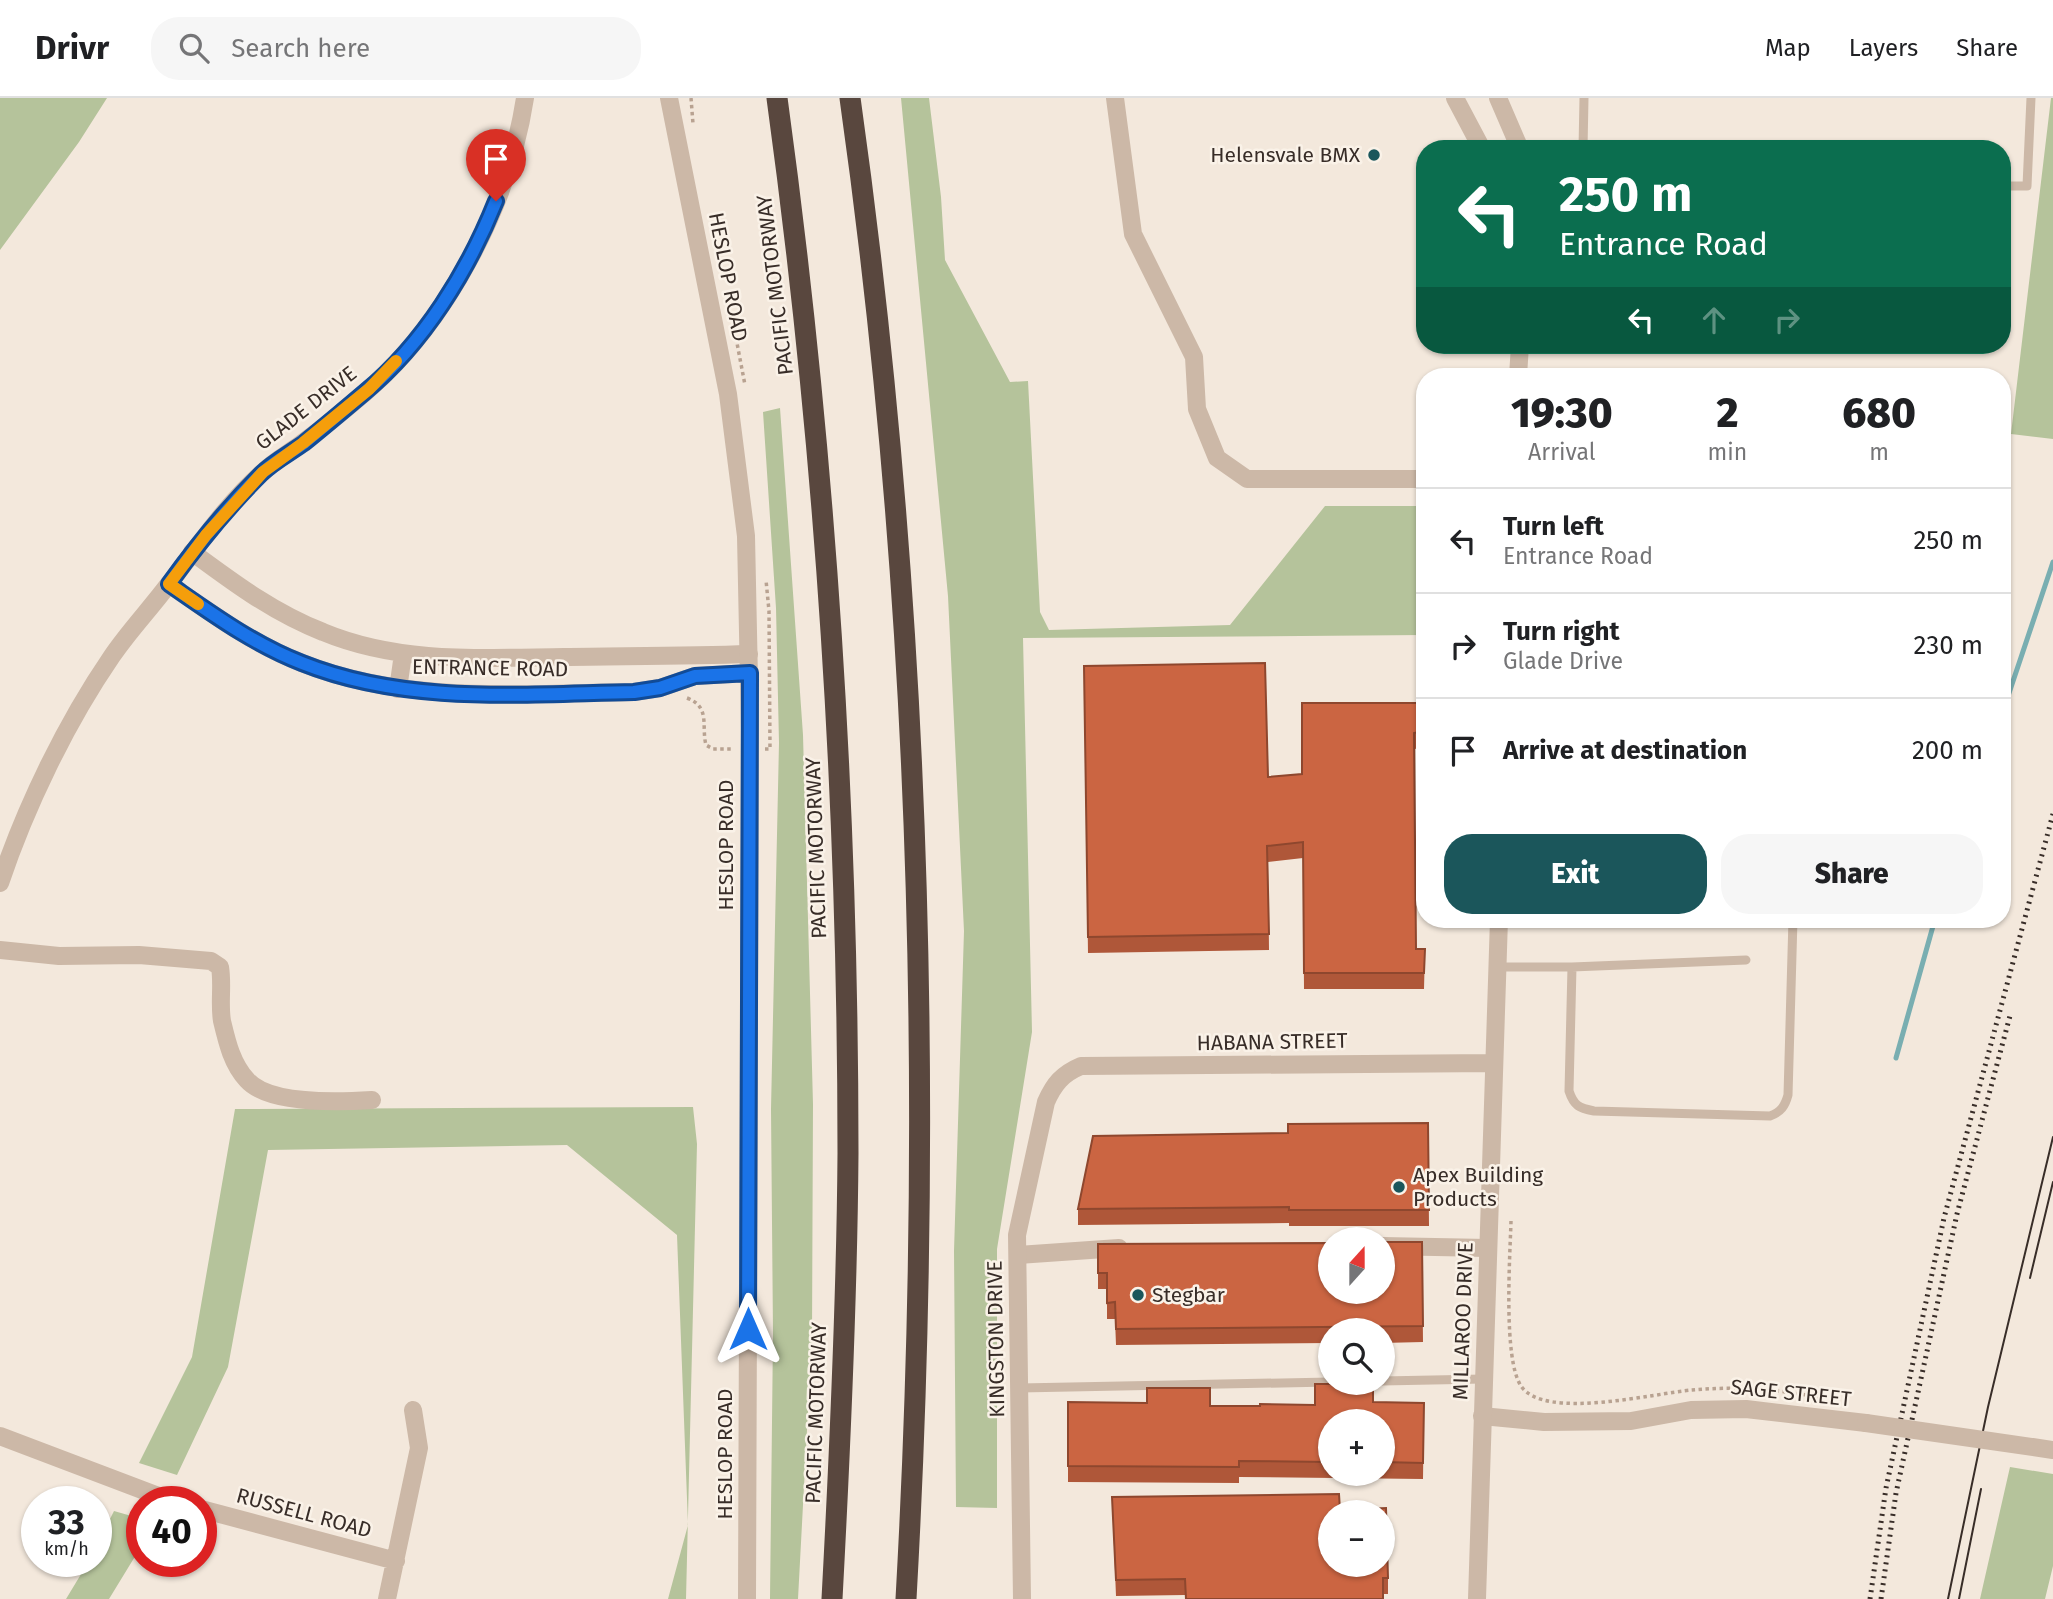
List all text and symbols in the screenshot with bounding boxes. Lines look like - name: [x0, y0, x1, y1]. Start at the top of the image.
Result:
- search box: [151, 17, 641, 80]
- text: Drivr: [35, 28, 109, 68]
- icon: search: [175, 29, 213, 67]
- text: Search here: [231, 33, 370, 64]
- text: Map: [1765, 34, 1811, 62]
- text: Layers: [1849, 34, 1918, 62]
- text: Share: [1956, 34, 2018, 62]
- pin: [466, 129, 526, 201]
- icon: arrive: [477, 140, 515, 178]
- place label: Helensvale BMX: [1210, 142, 1361, 168]
- marker: Helensvale BMX: [1366, 147, 1382, 163]
- text: 250 m: [1559, 165, 1692, 224]
- icon: left: [1444, 168, 1535, 259]
- street label: PACIFIC MOTORWAY: [751, 193, 799, 377]
- street label: HESLOP ROAD: [703, 210, 753, 344]
- text: Entrance Road: [1559, 225, 1768, 263]
- icon: left: [1622, 301, 1660, 339]
- icon: ahead: [1695, 301, 1733, 339]
- icon: right: [1768, 301, 1806, 339]
- street label: GLADE DRIVE: [250, 360, 362, 456]
- text: 19:30: [1511, 388, 1613, 438]
- text: 2: [1716, 388, 1738, 438]
- text: 680: [1842, 388, 1916, 438]
- text: Arrival: [1528, 438, 1596, 466]
- text: min: [1708, 438, 1747, 466]
- text: m: [1869, 438, 1889, 466]
- text: Turn left: [1503, 511, 1604, 542]
- icon: left: [1444, 522, 1482, 560]
- text: 250 m: [1913, 525, 1983, 556]
- text: Entrance Road: [1503, 542, 1653, 570]
- text: Turn right: [1503, 616, 1620, 647]
- icon: right: [1444, 627, 1482, 665]
- text: 230 m: [1914, 630, 1983, 661]
- text: Glade Drive: [1503, 647, 1623, 675]
- street label: ENTRANCE ROAD: [412, 654, 568, 682]
- icon: arrive: [1444, 732, 1482, 770]
- text: Arrive at destination: [1503, 735, 1747, 766]
- text: 200 m: [1912, 735, 1983, 766]
- street label: PACIFIC MOTORWAY: [800, 756, 832, 939]
- street label: HESLOP ROAD: [713, 780, 739, 910]
- button: Exit: [1444, 834, 1707, 914]
- button: Share: [1721, 834, 1983, 914]
- street label: HABANA STREET: [1196, 1028, 1348, 1056]
- place label: Apex Building Products: [1413, 1162, 1543, 1212]
- marker: Apex Building Products: [1391, 1179, 1407, 1195]
- north arrow: [1318, 1227, 1395, 1304]
- map controls: [1318, 1227, 1395, 1577]
- street label: MILLAROO DRIVE: [1447, 1242, 1479, 1400]
- street label: KINGSTON DRIVE: [982, 1260, 1010, 1418]
- place label: Stegbar: [1152, 1282, 1225, 1308]
- marker: Stegbar: [1130, 1287, 1146, 1303]
- position arrow: [711, 1292, 785, 1366]
- button: search: [1318, 1318, 1395, 1395]
- street label: PACIFIC MOTORWAY: [800, 1321, 832, 1504]
- street label: SAGE STREET: [1729, 1374, 1853, 1412]
- street label: HESLOP ROAD: [712, 1389, 738, 1519]
- button: +: [1318, 1409, 1395, 1486]
- street label: RUSSELL ROAD: [233, 1482, 375, 1544]
- speed limit sign: 40: [126, 1486, 217, 1577]
- button: −: [1318, 1500, 1395, 1577]
- text: 33: [48, 1501, 85, 1543]
- text: km/h: [44, 1538, 89, 1560]

